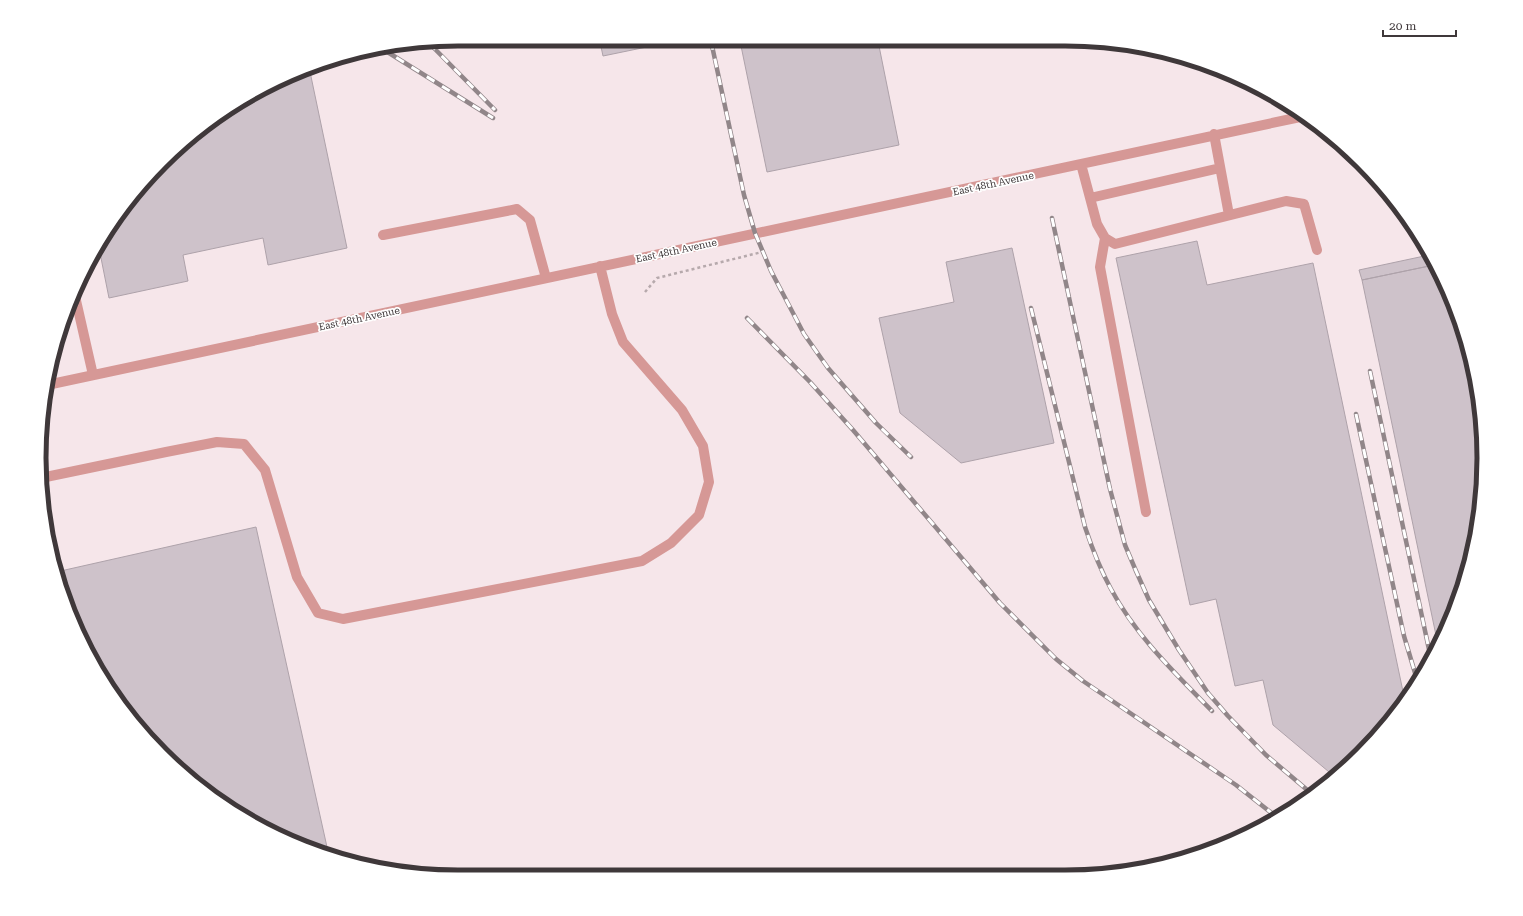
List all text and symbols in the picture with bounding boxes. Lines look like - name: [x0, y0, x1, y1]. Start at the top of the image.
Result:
- scale bar: [1383, 12, 1456, 38]
- text: 20 m: [1389, 19, 1416, 33]
- street label: East 48th Avenue: [952, 169, 1035, 197]
- street label: East 48th Avenue: [635, 236, 718, 264]
- street label: East 48th Avenue: [318, 304, 401, 332]

